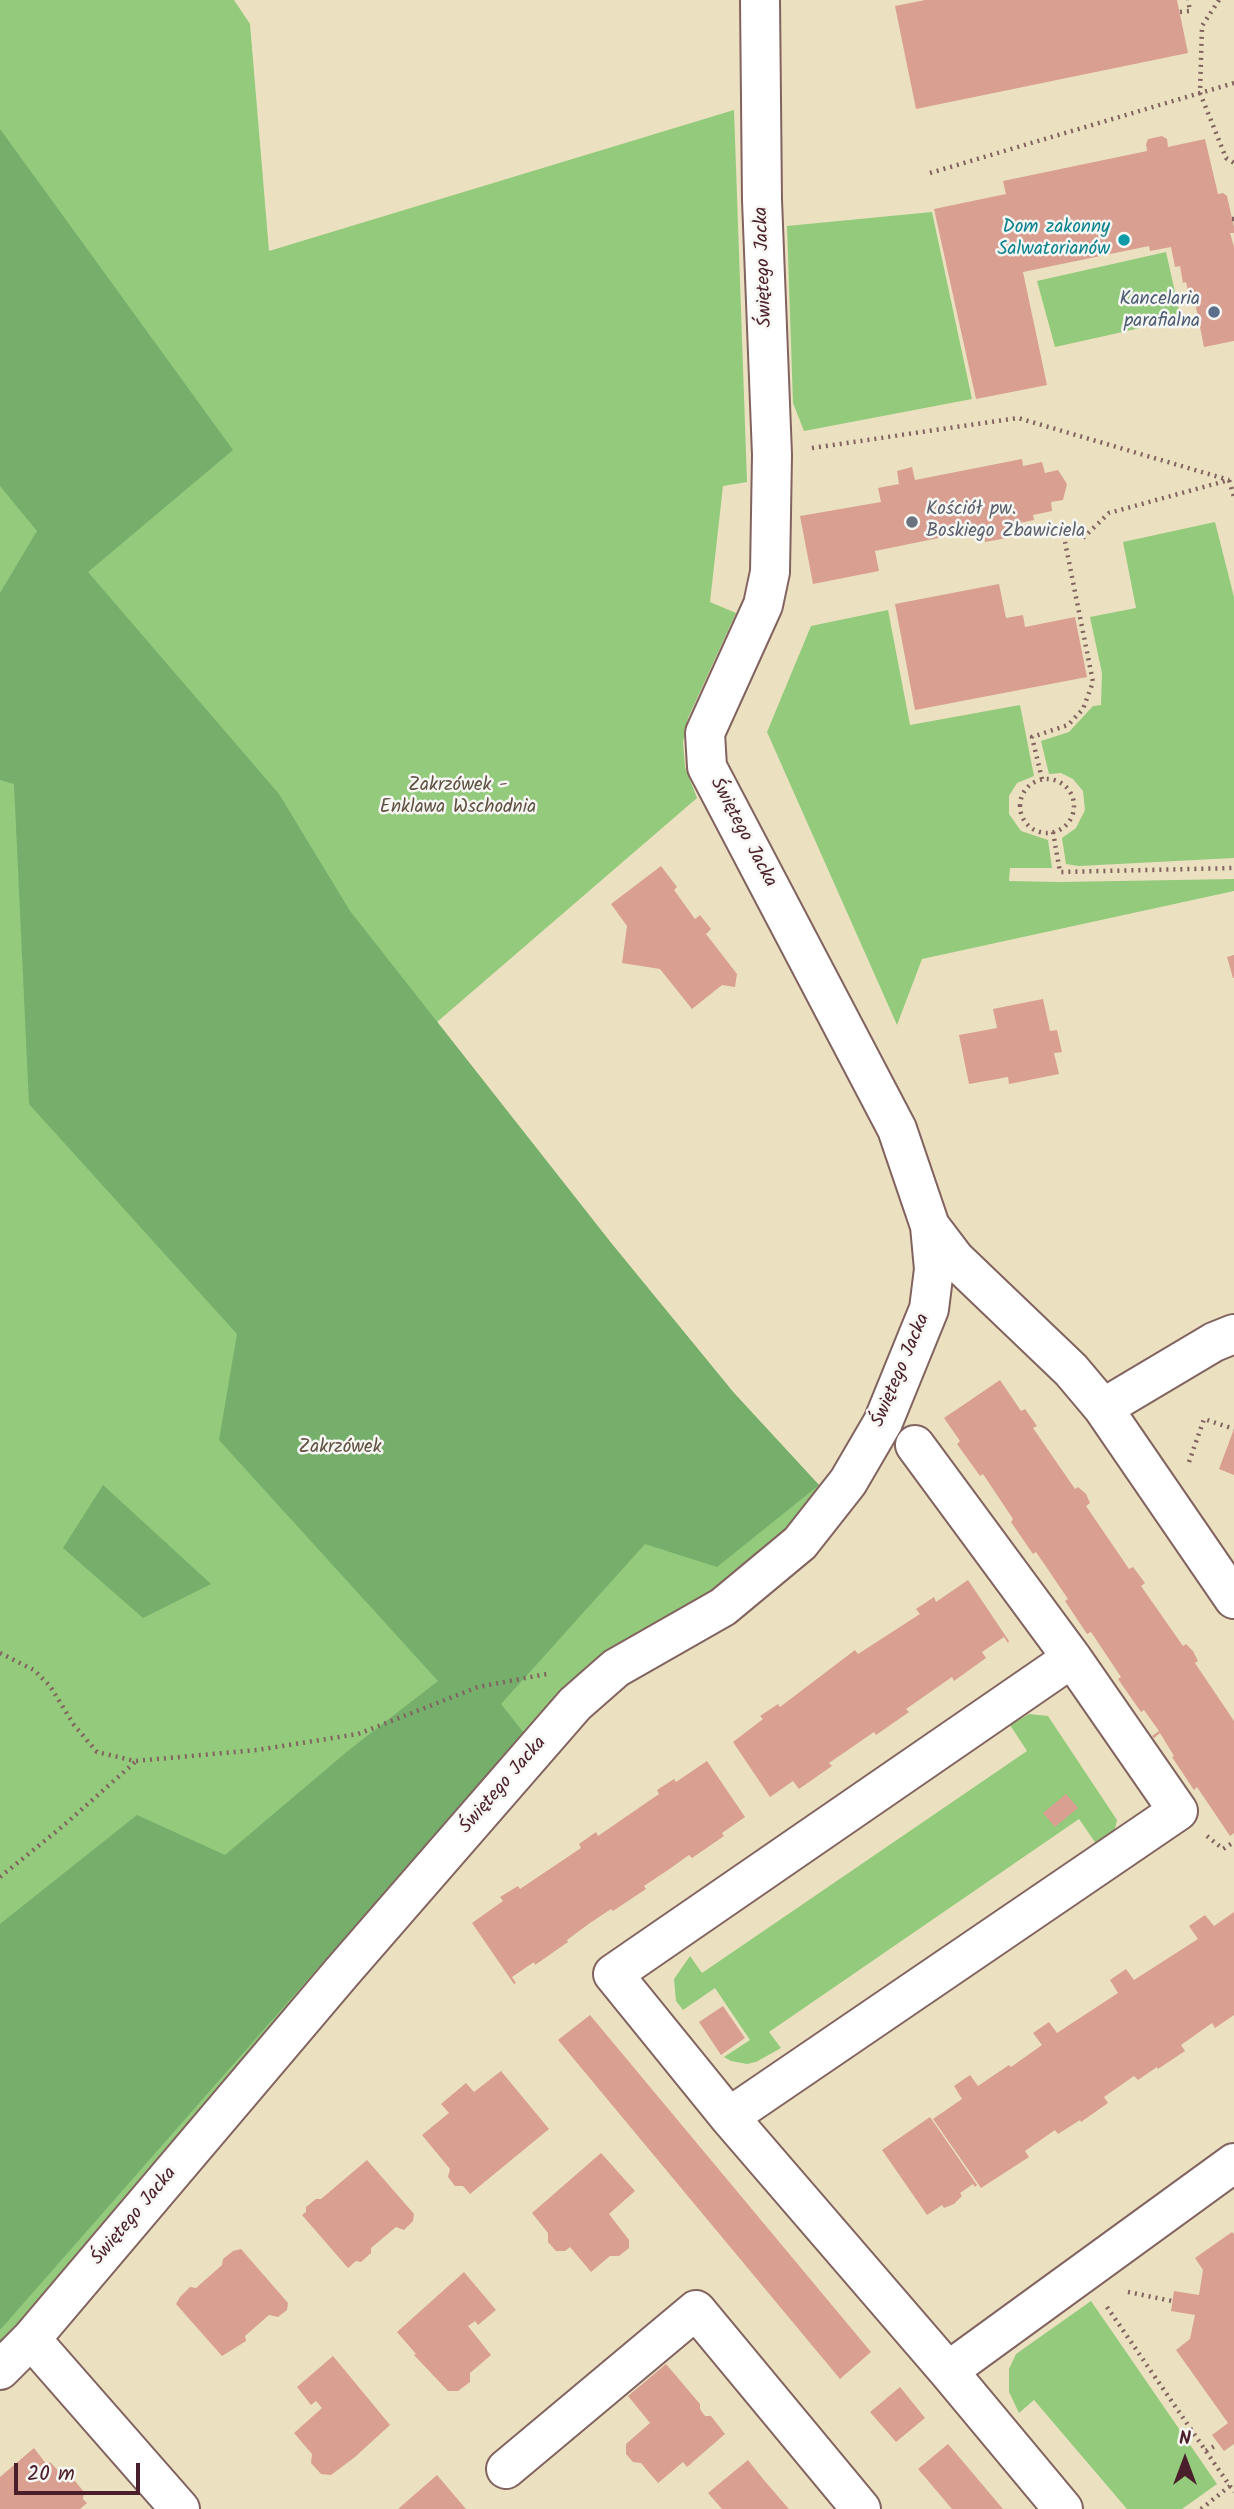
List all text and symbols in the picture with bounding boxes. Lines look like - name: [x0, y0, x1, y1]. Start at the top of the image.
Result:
- street label: Świętego Jacka: [751, 206, 779, 328]
- place label: Dom zakonny Salwatorianów: [997, 218, 1110, 262]
- marker: Dom zakonny Salwatorianów: [1116, 232, 1132, 248]
- place label: Kancelaria parafialna: [1119, 290, 1200, 334]
- marker: Kancelaria parafialna: [1206, 304, 1222, 320]
- place label: Kościół pw. Boskiego Zbawiciela: [926, 500, 1085, 544]
- marker: Kościół pw. Boskiego Zbawiciela: [904, 514, 920, 530]
- street label: Świętego Jacka: [704, 774, 780, 892]
- park label: Zakrzówek - Enklawa Wschodnia: [380, 776, 536, 820]
- street label: Świętego Jacka: [868, 1311, 936, 1431]
- park label: Zakrzówek: [298, 1438, 382, 1460]
- street label: Świętego Jacka: [456, 1733, 552, 1839]
- street label: Świętego Jacka: [87, 2163, 183, 2271]
- text: N: [1179, 2424, 1191, 2454]
- north arrow: [1150, 2425, 1220, 2495]
- scale bar: [18, 2450, 144, 2494]
- text: 20 m: [27, 2458, 75, 2491]

